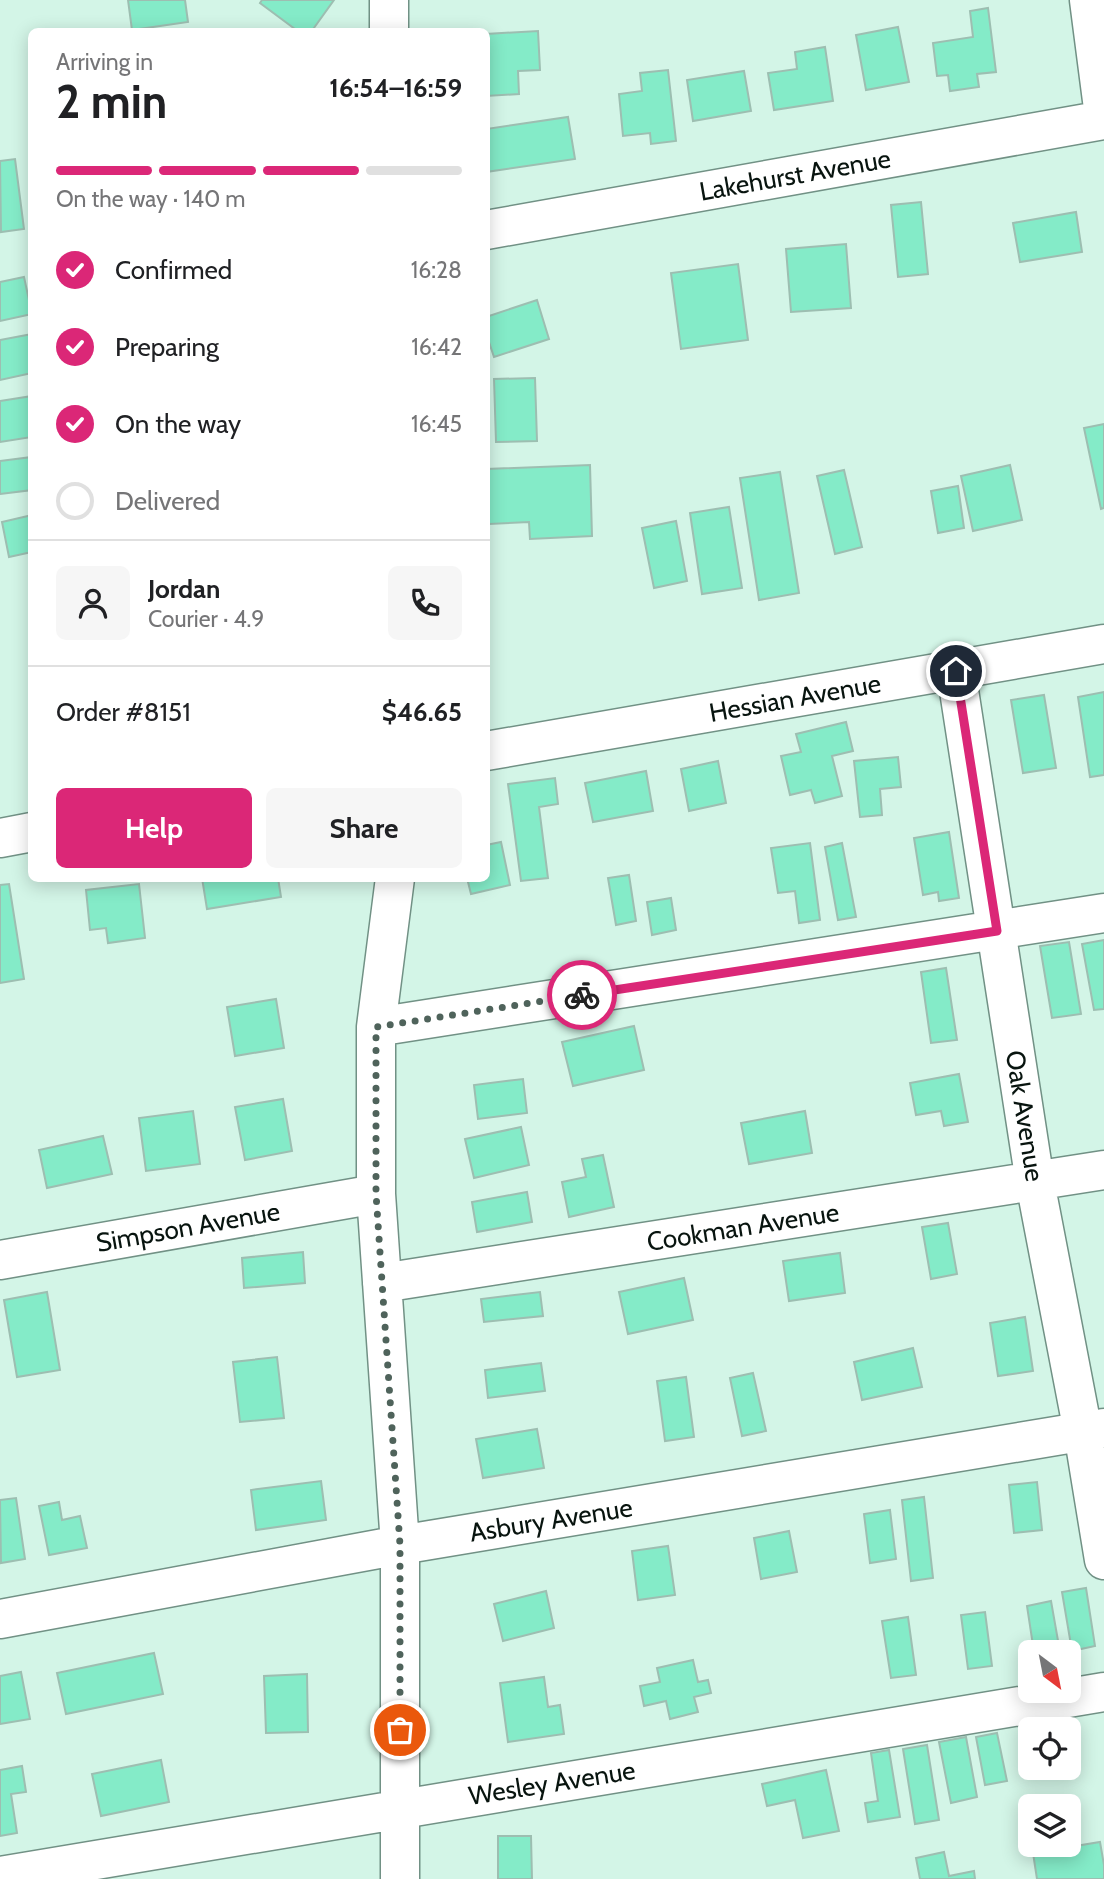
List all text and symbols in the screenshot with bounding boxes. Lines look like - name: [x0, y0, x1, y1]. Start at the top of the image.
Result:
- text: Arriving in: [56, 48, 153, 76]
- text: 16:54–16:59: [329, 72, 462, 104]
- text: 2 min: [56, 74, 167, 130]
- street label: Lakehurst Avenue: [697, 142, 893, 208]
- text: On the way · 140 m: [56, 185, 246, 213]
- icon: check: [56, 251, 94, 289]
- text: Confirmed: [115, 254, 232, 286]
- text: 16:28: [411, 256, 462, 284]
- icon: check: [56, 328, 94, 366]
- text: Preparing: [115, 331, 219, 363]
- text: 16:42: [411, 333, 462, 361]
- icon: check: [56, 405, 94, 443]
- text: On the way: [115, 408, 241, 440]
- text: 16:45: [411, 410, 462, 438]
- text: Delivered: [115, 485, 220, 517]
- button: person: [56, 566, 130, 640]
- button: phone: [388, 566, 462, 640]
- text: Jordan: [148, 573, 220, 605]
- text: Courier · 4.9: [148, 605, 264, 633]
- pin: [926, 641, 986, 701]
- icon: home: [937, 652, 975, 690]
- street label: Hessian Avenue: [707, 667, 883, 729]
- text: Order #8151: [56, 696, 191, 728]
- text: $46.65: [382, 696, 462, 728]
- button: Help: [56, 788, 252, 868]
- button: Share: [266, 788, 462, 868]
- courier: [547, 960, 617, 1030]
- icon: bike: [563, 976, 601, 1014]
- street label: Oak Avenue: [999, 1048, 1051, 1184]
- street label: Simpson Avenue: [94, 1195, 282, 1259]
- street label: Cookman Avenue: [645, 1196, 841, 1258]
- street label: Asbury Avenue: [467, 1491, 635, 1549]
- north arrow: [1018, 1640, 1082, 1703]
- map controls: [1018, 1640, 1081, 1857]
- pin: [370, 1700, 430, 1760]
- icon: bag: [381, 1711, 419, 1749]
- button: locate: [1018, 1717, 1081, 1780]
- street label: Wesley Avenue: [466, 1754, 638, 1812]
- button: layers: [1018, 1794, 1081, 1857]

